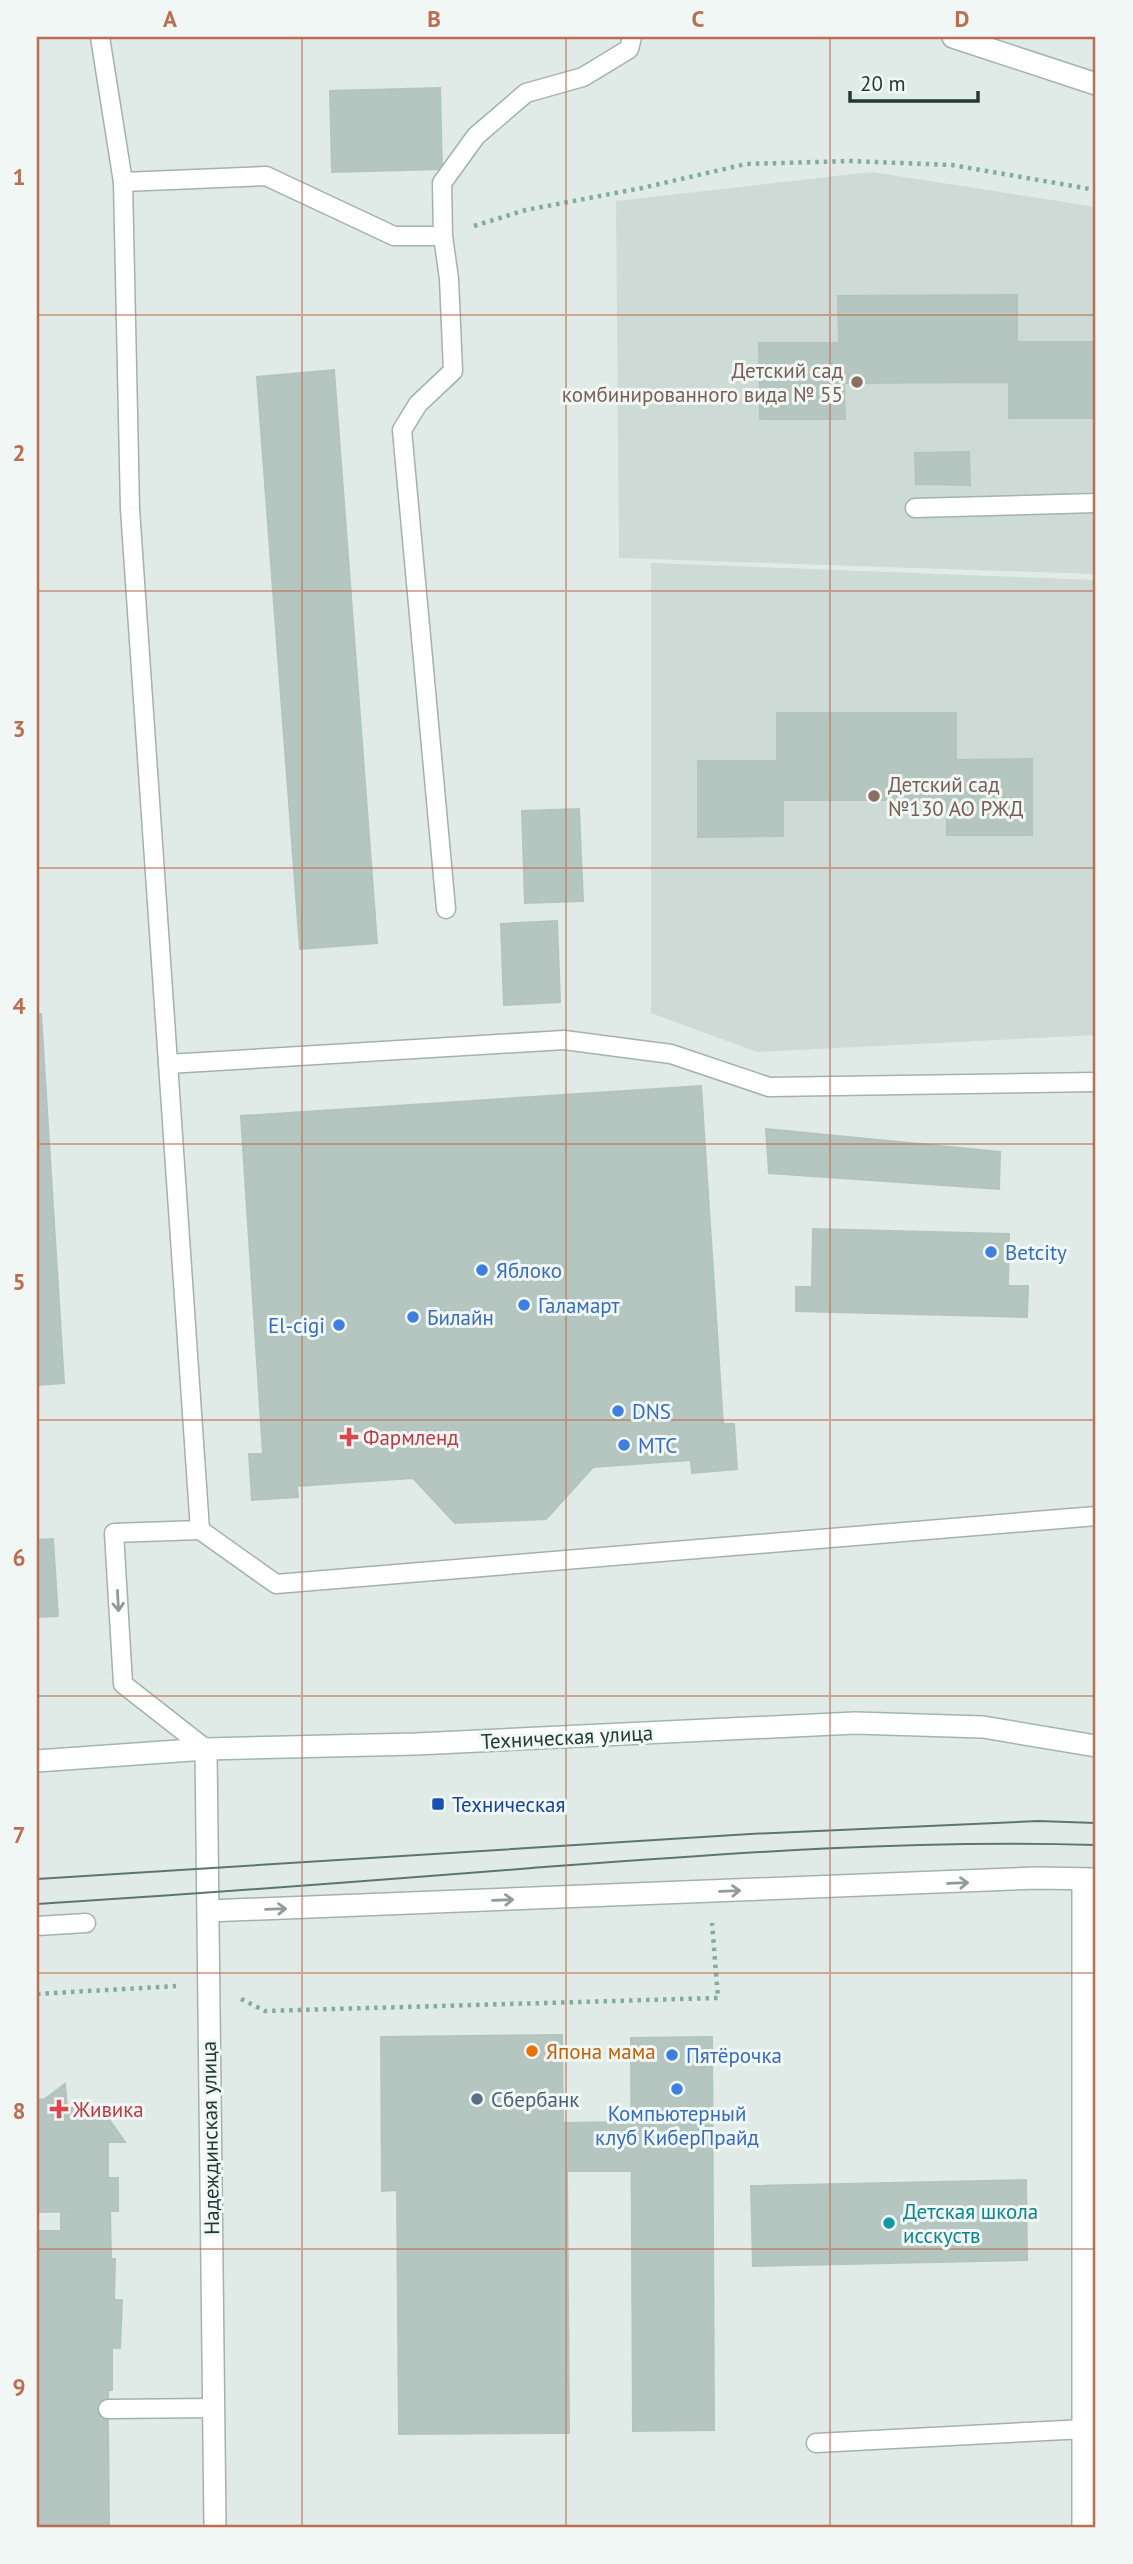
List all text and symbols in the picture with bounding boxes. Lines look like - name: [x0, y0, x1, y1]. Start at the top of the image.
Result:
- text: A: [163, 4, 177, 33]
- text: B: [427, 4, 441, 33]
- text: C: [692, 4, 705, 33]
- text: D: [955, 4, 969, 33]
- scale bar: [850, 60, 977, 104]
- text: 20 m: [860, 70, 906, 97]
- text: 1: [12, 162, 26, 191]
- place label: Детский сад комбинированного вида № 55: [562, 357, 843, 408]
- marker: Детский сад комбинированного вида № 55: [849, 374, 865, 390]
- text: 2: [12, 438, 26, 467]
- text: 3: [12, 714, 26, 743]
- place label: Детский сад №130 АО РЖД: [888, 771, 1024, 822]
- marker: Детский сад №130 АО РЖД: [866, 788, 882, 804]
- text: 4: [12, 991, 26, 1020]
- place label: Betcity: [1005, 1239, 1067, 1266]
- marker: Betcity: [983, 1244, 999, 1260]
- place label: Яблоко: [496, 1257, 562, 1284]
- marker: Яблоко: [474, 1262, 490, 1278]
- text: 5: [12, 1267, 26, 1296]
- place label: Галамарт: [538, 1292, 620, 1319]
- marker: Галамарт: [516, 1297, 532, 1313]
- place label: Билайн: [427, 1304, 494, 1331]
- marker: Билайн: [405, 1309, 421, 1325]
- place label: El-cigi: [268, 1312, 325, 1339]
- marker: El-cigi: [331, 1317, 347, 1333]
- place label: DNS: [632, 1398, 671, 1425]
- marker: DNS: [610, 1403, 626, 1419]
- place label: Фармленд: [363, 1424, 459, 1451]
- marker: Фармленд: [341, 1429, 357, 1445]
- place label: МТС: [638, 1432, 677, 1459]
- marker: МТС: [616, 1437, 632, 1453]
- text: 6: [12, 1543, 26, 1572]
- one-way arrow: [112, 1589, 125, 1611]
- street label: Техническая улица: [480, 1719, 654, 1755]
- place label: Техническая: [452, 1791, 565, 1818]
- marker: Техническая: [430, 1796, 446, 1812]
- text: 7: [12, 1820, 26, 1849]
- one-way arrow: [946, 1876, 969, 1889]
- one-way arrow: [719, 1885, 742, 1898]
- one-way arrow: [491, 1894, 514, 1907]
- one-way arrow: [264, 1902, 287, 1915]
- place label: Япона мама: [546, 2038, 656, 2065]
- street label: Надеждинская улица: [195, 2041, 225, 2235]
- place label: Пятёрочка: [686, 2042, 782, 2069]
- marker: Япона мама: [524, 2043, 540, 2059]
- marker: Пятёрочка: [664, 2047, 680, 2063]
- marker: Компьютерный клуб КиберПрайд: [669, 2081, 685, 2097]
- place label: Сбербанк: [491, 2086, 579, 2113]
- marker: Сбербанк: [469, 2091, 485, 2107]
- text: 8: [12, 2096, 26, 2125]
- place label: Живика: [72, 2096, 144, 2123]
- place label: Компьютерный клуб КиберПрайд: [595, 2100, 759, 2151]
- marker: Живика: [51, 2101, 67, 2117]
- place label: Детская школа исскуств: [903, 2198, 1038, 2249]
- marker: Детская школа исскуств: [881, 2215, 897, 2231]
- text: 9: [12, 2372, 26, 2401]

